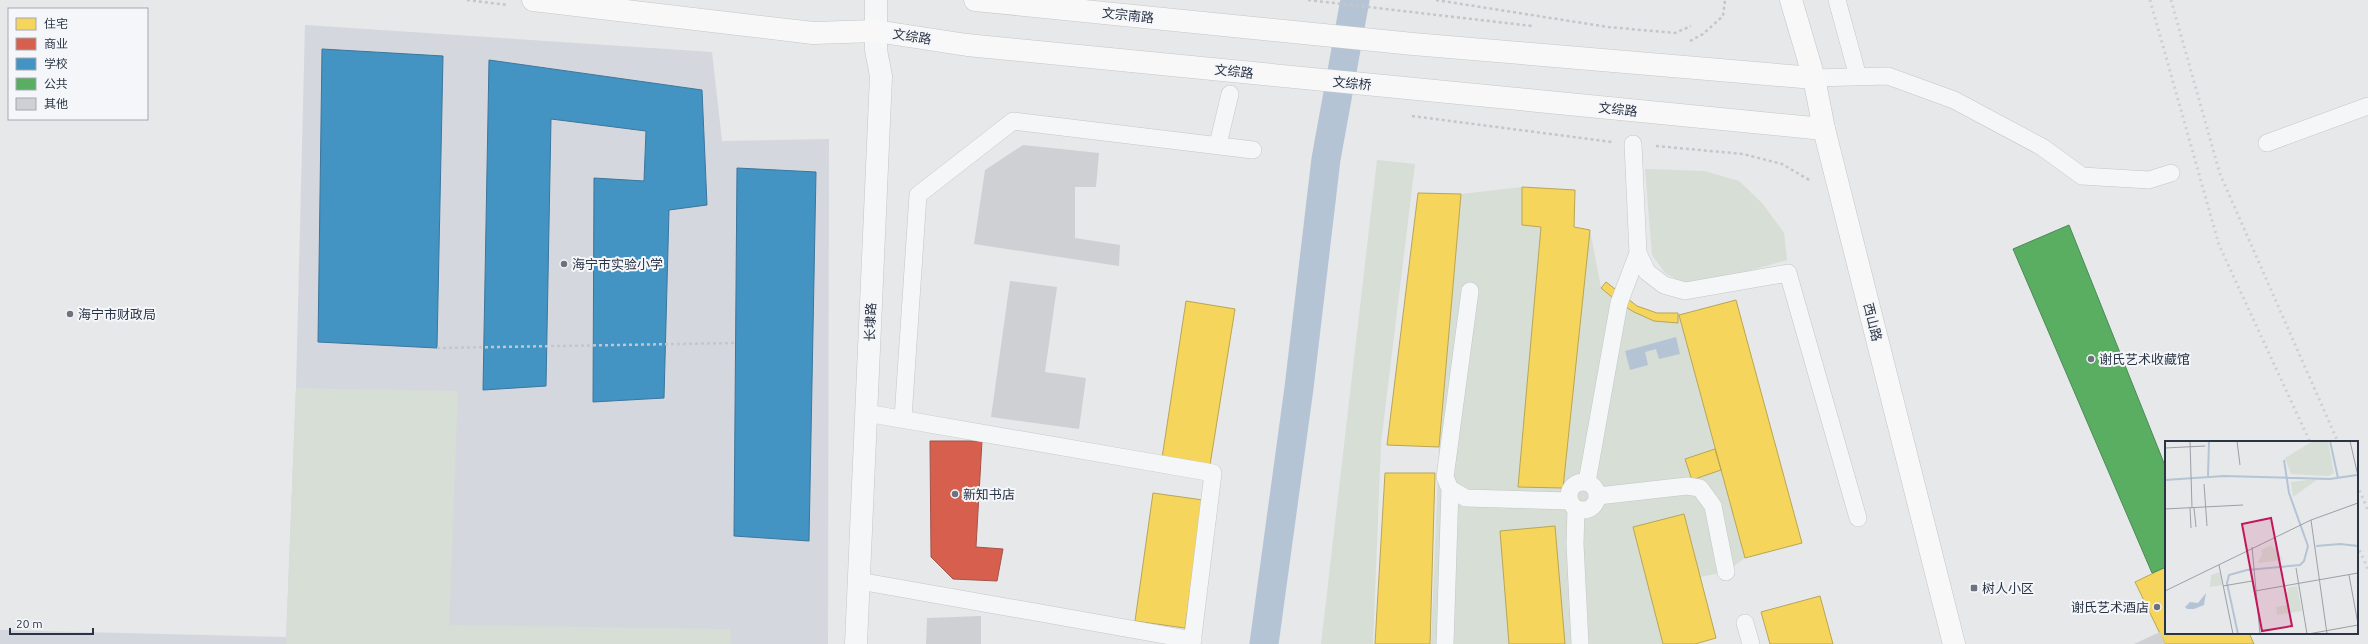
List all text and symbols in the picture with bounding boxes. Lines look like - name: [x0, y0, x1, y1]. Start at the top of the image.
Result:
- street label: 文宗南路: [1101, 5, 1155, 25]
- legend: [8, 8, 148, 120]
- text: 住宅: [44, 17, 68, 30]
- street label: 文综路: [892, 26, 932, 46]
- text: 商业: [44, 37, 68, 50]
- text: 学校: [44, 57, 68, 70]
- street label: 文综路: [1214, 62, 1254, 80]
- street label: 文综桥: [1332, 74, 1372, 92]
- text: 公共: [44, 77, 68, 90]
- text: 其他: [44, 97, 68, 110]
- street label: 文综路: [1598, 100, 1638, 118]
- place label: 海宁市实验小学: [572, 257, 663, 271]
- marker: 海宁市实验小学: [559, 259, 569, 269]
- street label: 西山路: [1861, 301, 1885, 343]
- street label: 长埭路: [862, 302, 878, 342]
- place label: 海宁市财政局: [78, 307, 156, 321]
- marker: 海宁市财政局: [65, 309, 75, 319]
- place label: 谢氏艺术收藏馆: [2099, 352, 2190, 366]
- marker: 谢氏艺术收藏馆: [2086, 354, 2096, 364]
- inset map: [2165, 441, 2358, 634]
- place label: 新知书店: [963, 487, 1015, 501]
- marker: 新知书店: [950, 489, 960, 499]
- place label: 树人小区: [1982, 581, 2034, 595]
- marker: 树人小区: [1969, 583, 1979, 593]
- place label: 谢氏艺术酒店: [2071, 600, 2149, 614]
- marker: 谢氏艺术酒店: [2152, 602, 2162, 612]
- scale bar: [10, 610, 93, 636]
- text: 20 m: [16, 617, 43, 630]

